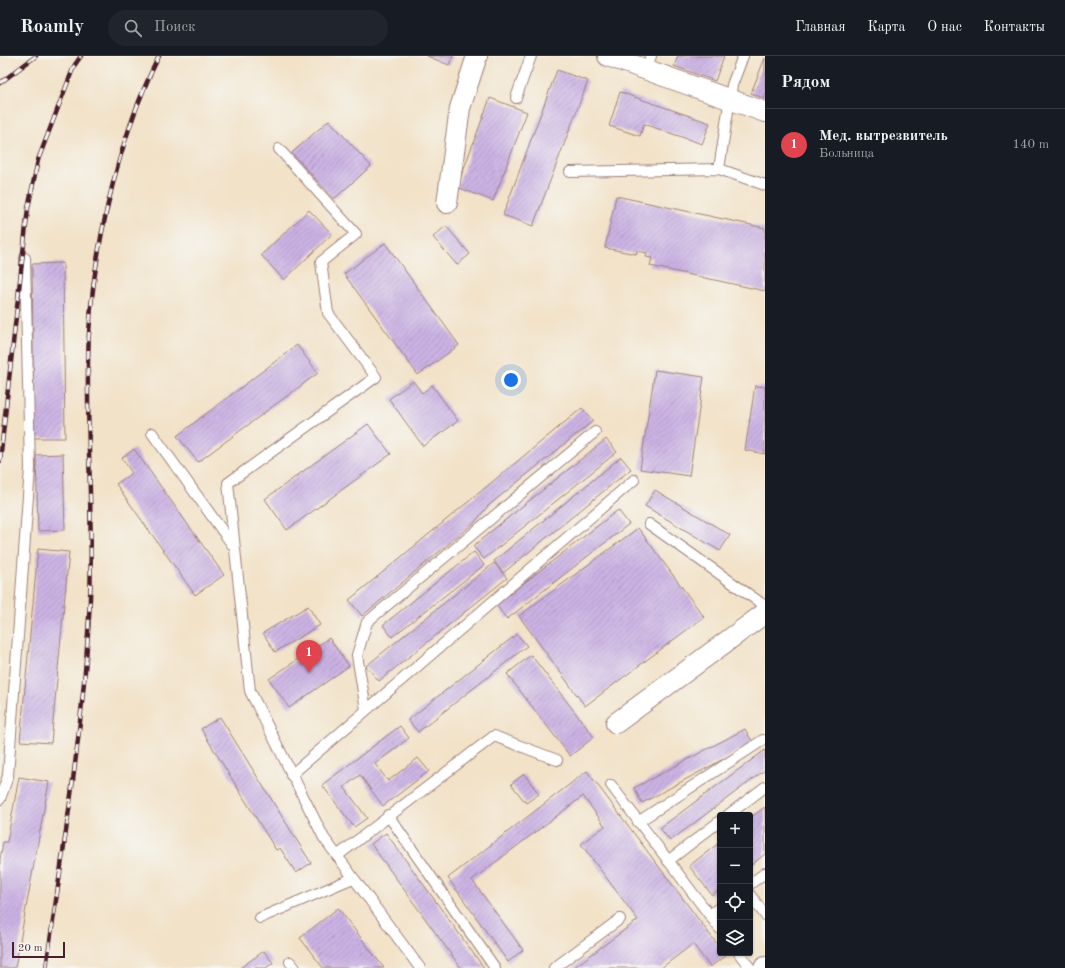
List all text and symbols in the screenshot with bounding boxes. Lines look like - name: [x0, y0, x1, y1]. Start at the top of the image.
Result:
- search box: [108, 10, 388, 46]
- icon: search: [122, 17, 144, 39]
- text: Roamly: [20, 18, 84, 37]
- text: Поиск: [154, 20, 196, 35]
- text: Главная: [795, 20, 845, 34]
- text: Карта: [867, 20, 905, 34]
- text: О нас: [927, 20, 962, 34]
- text: Контакты: [984, 20, 1045, 34]
- text: Рядом: [781, 74, 830, 91]
- text: Мед. вытрезвитель: [819, 129, 948, 144]
- text: 1: [790, 138, 798, 151]
- text: 140 m: [1012, 138, 1049, 151]
- text: Больница: [819, 147, 874, 160]
- your location: [501, 370, 521, 390]
- pin: 1: [296, 640, 322, 673]
- map controls: [717, 812, 753, 956]
- button: +: [717, 812, 753, 848]
- button: −: [717, 848, 753, 884]
- button: locate: [717, 884, 753, 920]
- button: layers: [717, 920, 753, 956]
- scale bar: [12, 940, 65, 959]
- text: 20 m: [18, 943, 43, 954]

